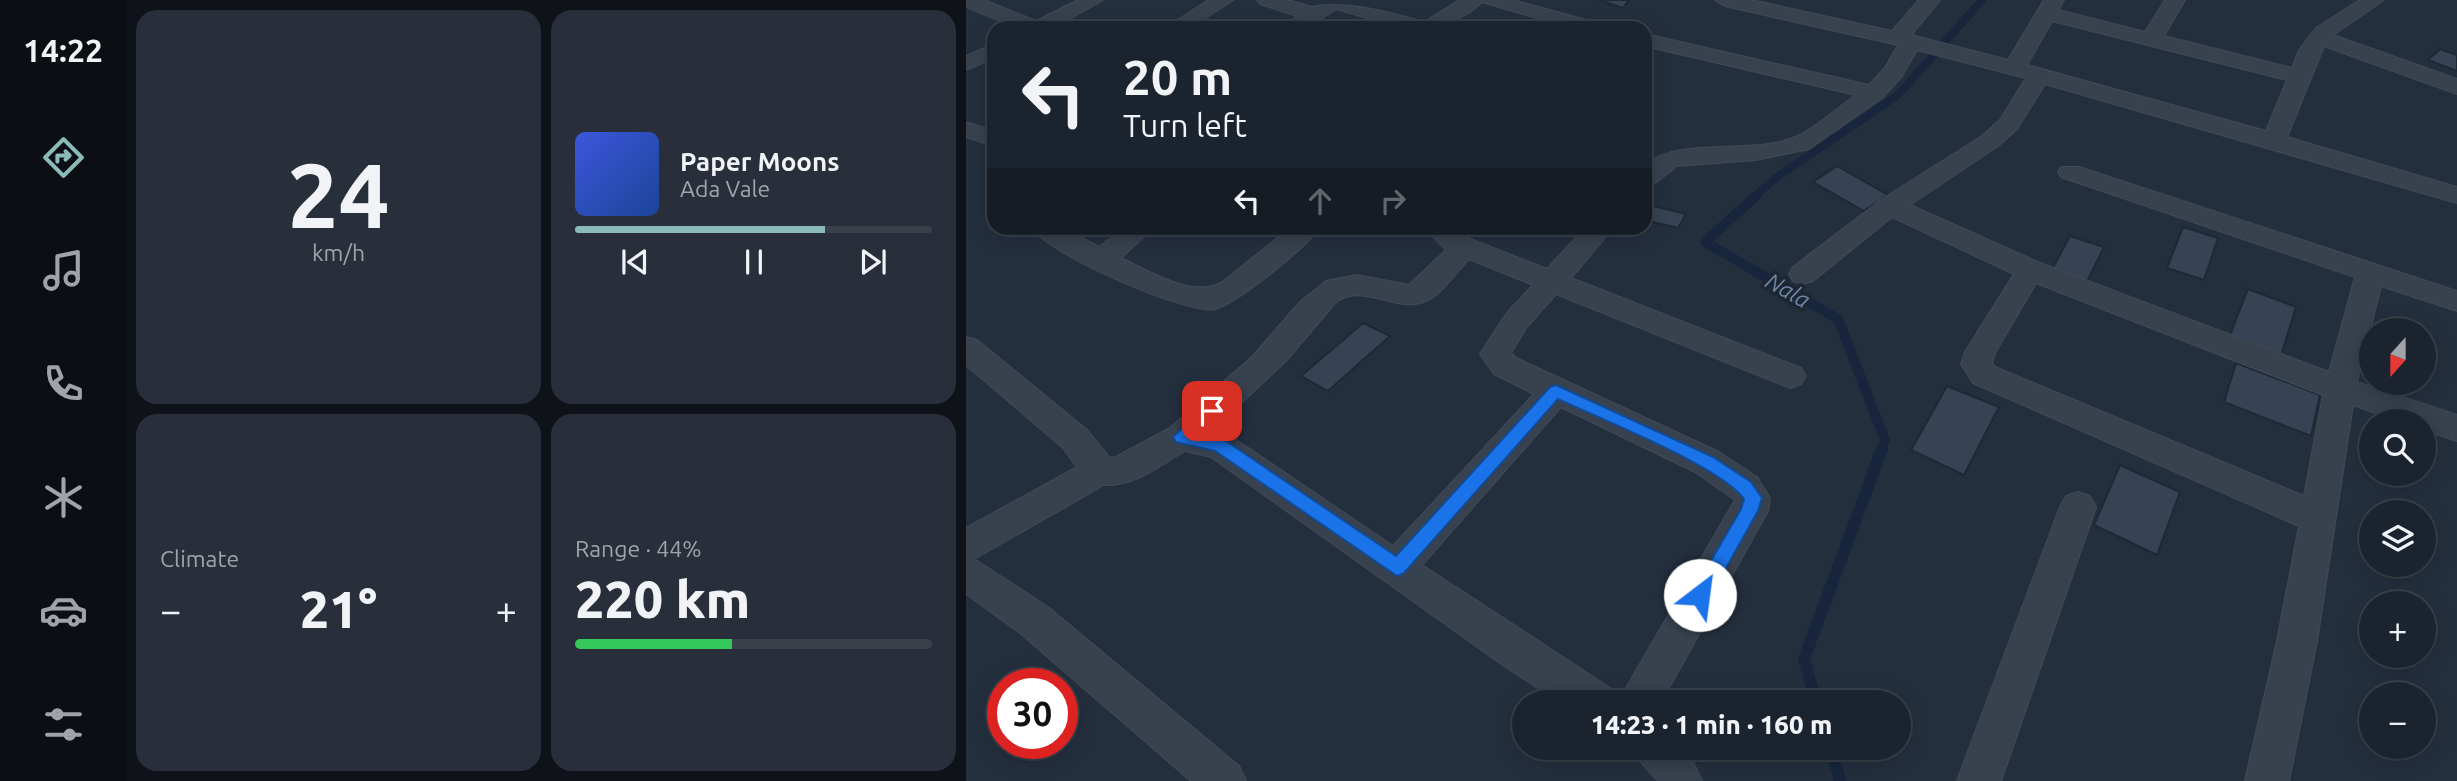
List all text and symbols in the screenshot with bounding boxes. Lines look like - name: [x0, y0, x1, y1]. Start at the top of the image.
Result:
- text: 14:22: [23, 32, 103, 68]
- icon: left: [1008, 49, 1099, 140]
- text: 20 m: [1123, 49, 1232, 104]
- text: Turn left: [1123, 107, 1247, 143]
- icon: directions: [39, 133, 88, 182]
- text: 24: [287, 143, 390, 245]
- text: Paper Moons: [680, 147, 839, 176]
- text: Ada Vale: [680, 176, 770, 201]
- icon: left: [1228, 182, 1266, 220]
- icon: ahead: [1301, 182, 1339, 220]
- icon: right: [1374, 182, 1412, 220]
- text: km/h: [312, 240, 365, 265]
- icon: previous: [616, 243, 654, 281]
- icon: pause: [735, 243, 773, 281]
- icon: next: [854, 243, 892, 281]
- icon: music: [39, 246, 88, 295]
- water label: Nala: [1761, 267, 1815, 313]
- north arrow: [2359, 318, 2436, 396]
- map controls: [2359, 318, 2436, 759]
- icon: phone: [39, 359, 88, 408]
- pin: [1182, 381, 1242, 441]
- icon: arrive: [1193, 392, 1231, 430]
- button: search: [2359, 409, 2436, 486]
- icon: climate: [39, 473, 88, 522]
- button: layers: [2359, 500, 2436, 577]
- text: Range · 44%: [575, 536, 702, 561]
- text: Climate: [160, 546, 239, 571]
- position arrow: [1663, 558, 1737, 632]
- text: 220 km: [575, 570, 750, 628]
- text: 21°: [300, 580, 377, 638]
- icon: car: [39, 586, 88, 635]
- text: −: [160, 589, 181, 631]
- text: +: [496, 589, 517, 631]
- button: +: [2359, 591, 2436, 668]
- speed limit sign: 30: [987, 668, 1078, 759]
- button: −: [2359, 682, 2436, 759]
- icon: filters: [39, 700, 88, 749]
- text: 14:23 · 1 min · 160 m: [1591, 710, 1832, 739]

